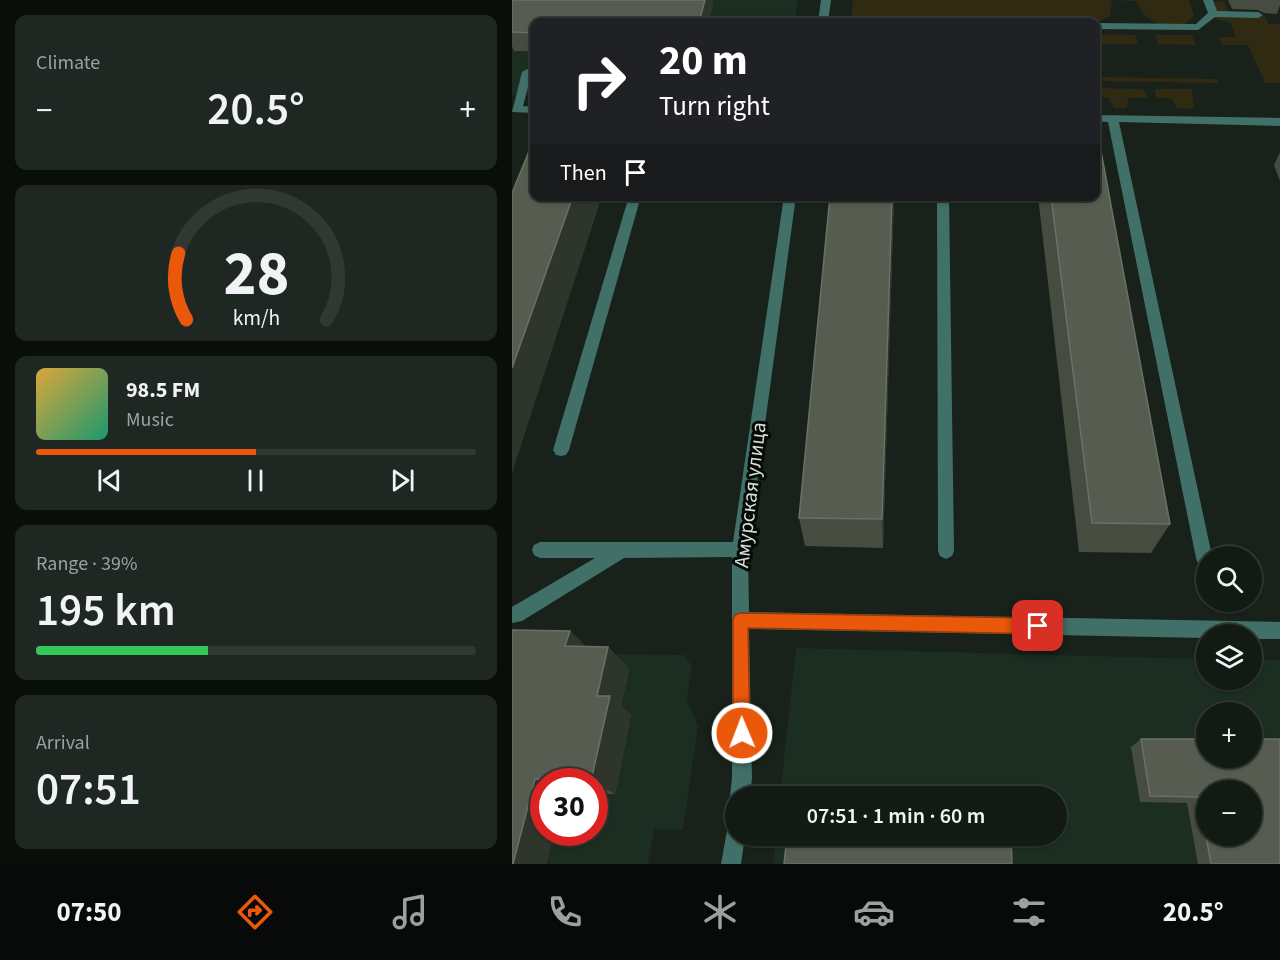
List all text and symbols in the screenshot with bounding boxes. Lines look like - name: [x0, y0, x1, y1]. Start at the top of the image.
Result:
- text: 20 m: [659, 31, 748, 91]
- icon: right: [560, 42, 638, 120]
- text: Climate: [36, 49, 100, 77]
- text: 20.5°: [207, 78, 305, 142]
- text: −: [36, 87, 52, 134]
- text: +: [460, 87, 476, 134]
- text: Turn right: [659, 87, 770, 126]
- icon: arrive: [619, 156, 652, 189]
- text: Then: [560, 157, 607, 189]
- text: 28: [223, 230, 289, 319]
- text: km/h: [232, 303, 280, 334]
- text: 98.5 FM: [126, 374, 200, 406]
- text: Music: [126, 406, 174, 434]
- street label: Амурская улица: [726, 420, 774, 570]
- icon: previous: [93, 464, 126, 497]
- icon: pause: [239, 464, 272, 497]
- icon: next: [386, 464, 419, 497]
- map controls: [1196, 546, 1262, 846]
- button: search: [1196, 546, 1262, 612]
- text: Range · 39%: [36, 550, 137, 578]
- text: 195 km: [36, 579, 176, 643]
- pin: [1012, 600, 1063, 651]
- icon: arrive: [1021, 609, 1054, 642]
- button: layers: [1196, 624, 1262, 690]
- position arrow: [710, 701, 774, 765]
- button: +: [1196, 702, 1262, 768]
- text: Arrival: [36, 729, 90, 757]
- text: 07:51: [36, 758, 141, 822]
- speed limit sign: 30: [530, 768, 608, 846]
- button: −: [1196, 780, 1262, 846]
- text: 07:51 · 1 min · 60 m: [807, 800, 985, 832]
- icon: directions: [234, 891, 276, 933]
- icon: music: [389, 891, 431, 933]
- icon: phone: [544, 891, 586, 933]
- icon: climate: [699, 891, 741, 933]
- icon: car: [853, 891, 895, 933]
- icon: filters: [1008, 891, 1050, 933]
- text: 07:50: [56, 893, 122, 932]
- text: 20.5°: [1163, 893, 1224, 932]

